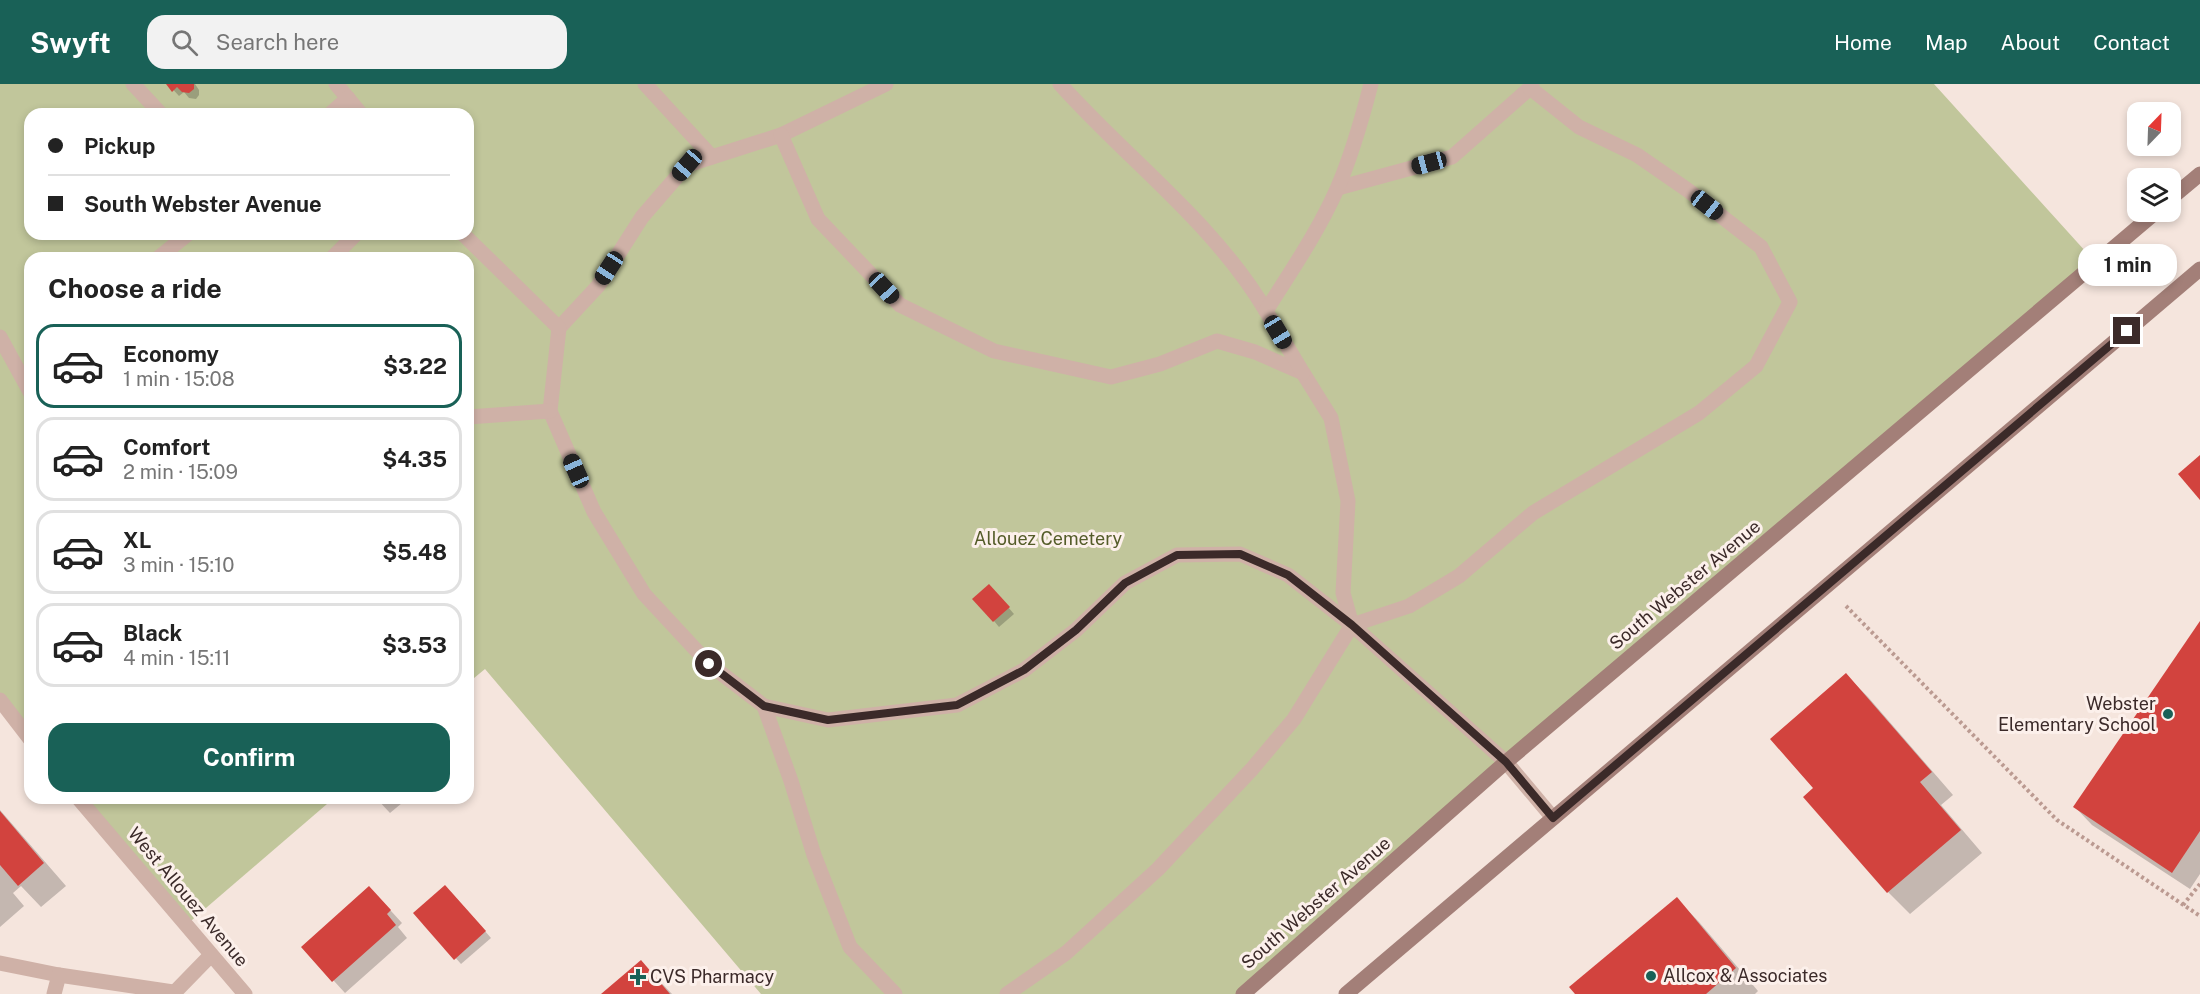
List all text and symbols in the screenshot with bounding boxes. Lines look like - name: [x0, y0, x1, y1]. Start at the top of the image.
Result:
- search box: [147, 15, 567, 69]
- text: Swyft: [30, 26, 111, 59]
- icon: search: [168, 26, 201, 59]
- text: Search here: [216, 29, 339, 55]
- text: Home: [1834, 30, 1892, 55]
- text: Map: [1925, 30, 1968, 55]
- text: About: [2001, 30, 2060, 55]
- text: Contact: [2093, 30, 2170, 55]
- north arrow: [2127, 102, 2181, 156]
- map controls: [2127, 102, 2181, 222]
- text: Pickup: [84, 133, 155, 159]
- car: [668, 146, 706, 184]
- car: [1409, 150, 1449, 176]
- button: layers: [2127, 168, 2181, 222]
- car: [1687, 187, 1727, 223]
- text: South Webster Avenue: [84, 191, 322, 217]
- callout: 1 min: [2078, 244, 2176, 286]
- car: [592, 248, 626, 288]
- text: 1 min: [2103, 253, 2152, 277]
- car: [865, 269, 903, 307]
- text: Choose a ride: [48, 272, 222, 304]
- car: [1261, 312, 1295, 352]
- route end: [2113, 317, 2140, 344]
- icon: car: [51, 339, 105, 393]
- text: Economy: [123, 341, 219, 367]
- text: $3.22: [383, 353, 447, 379]
- text: 1 min · 15:08: [123, 367, 235, 391]
- icon: car: [51, 432, 105, 486]
- text: Comfort: [123, 434, 210, 460]
- text: $4.35: [382, 446, 447, 472]
- car: [560, 451, 592, 491]
- text: 2 min · 15:09: [123, 460, 238, 484]
- street label: South Webster Avenue: [1605, 515, 1764, 654]
- icon: car: [51, 525, 105, 579]
- text: XL: [123, 527, 151, 553]
- park label: Allouez Cemetery: [974, 528, 1123, 549]
- text: $5.48: [382, 539, 447, 565]
- text: 3 min · 15:10: [123, 553, 234, 577]
- icon: car: [51, 618, 105, 672]
- text: Black: [123, 620, 182, 646]
- text: $3.53: [382, 632, 447, 658]
- text: 4 min · 15:11: [123, 646, 230, 670]
- route start: [695, 650, 722, 677]
- place label: Webster Elementary School: [1998, 693, 2156, 735]
- marker: Webster Elementary School: [2161, 707, 2175, 721]
- button: Confirm: [48, 723, 450, 792]
- street label: West Allouez Avenue: [124, 823, 253, 971]
- street label: South Webster Avenue: [1237, 832, 1394, 973]
- place label: Allcox & Associates: [1663, 965, 1827, 986]
- place label: CVS Pharmacy: [650, 966, 774, 987]
- marker: Allcox & Associates: [1644, 969, 1658, 983]
- marker: CVS Pharmacy: [631, 970, 645, 984]

